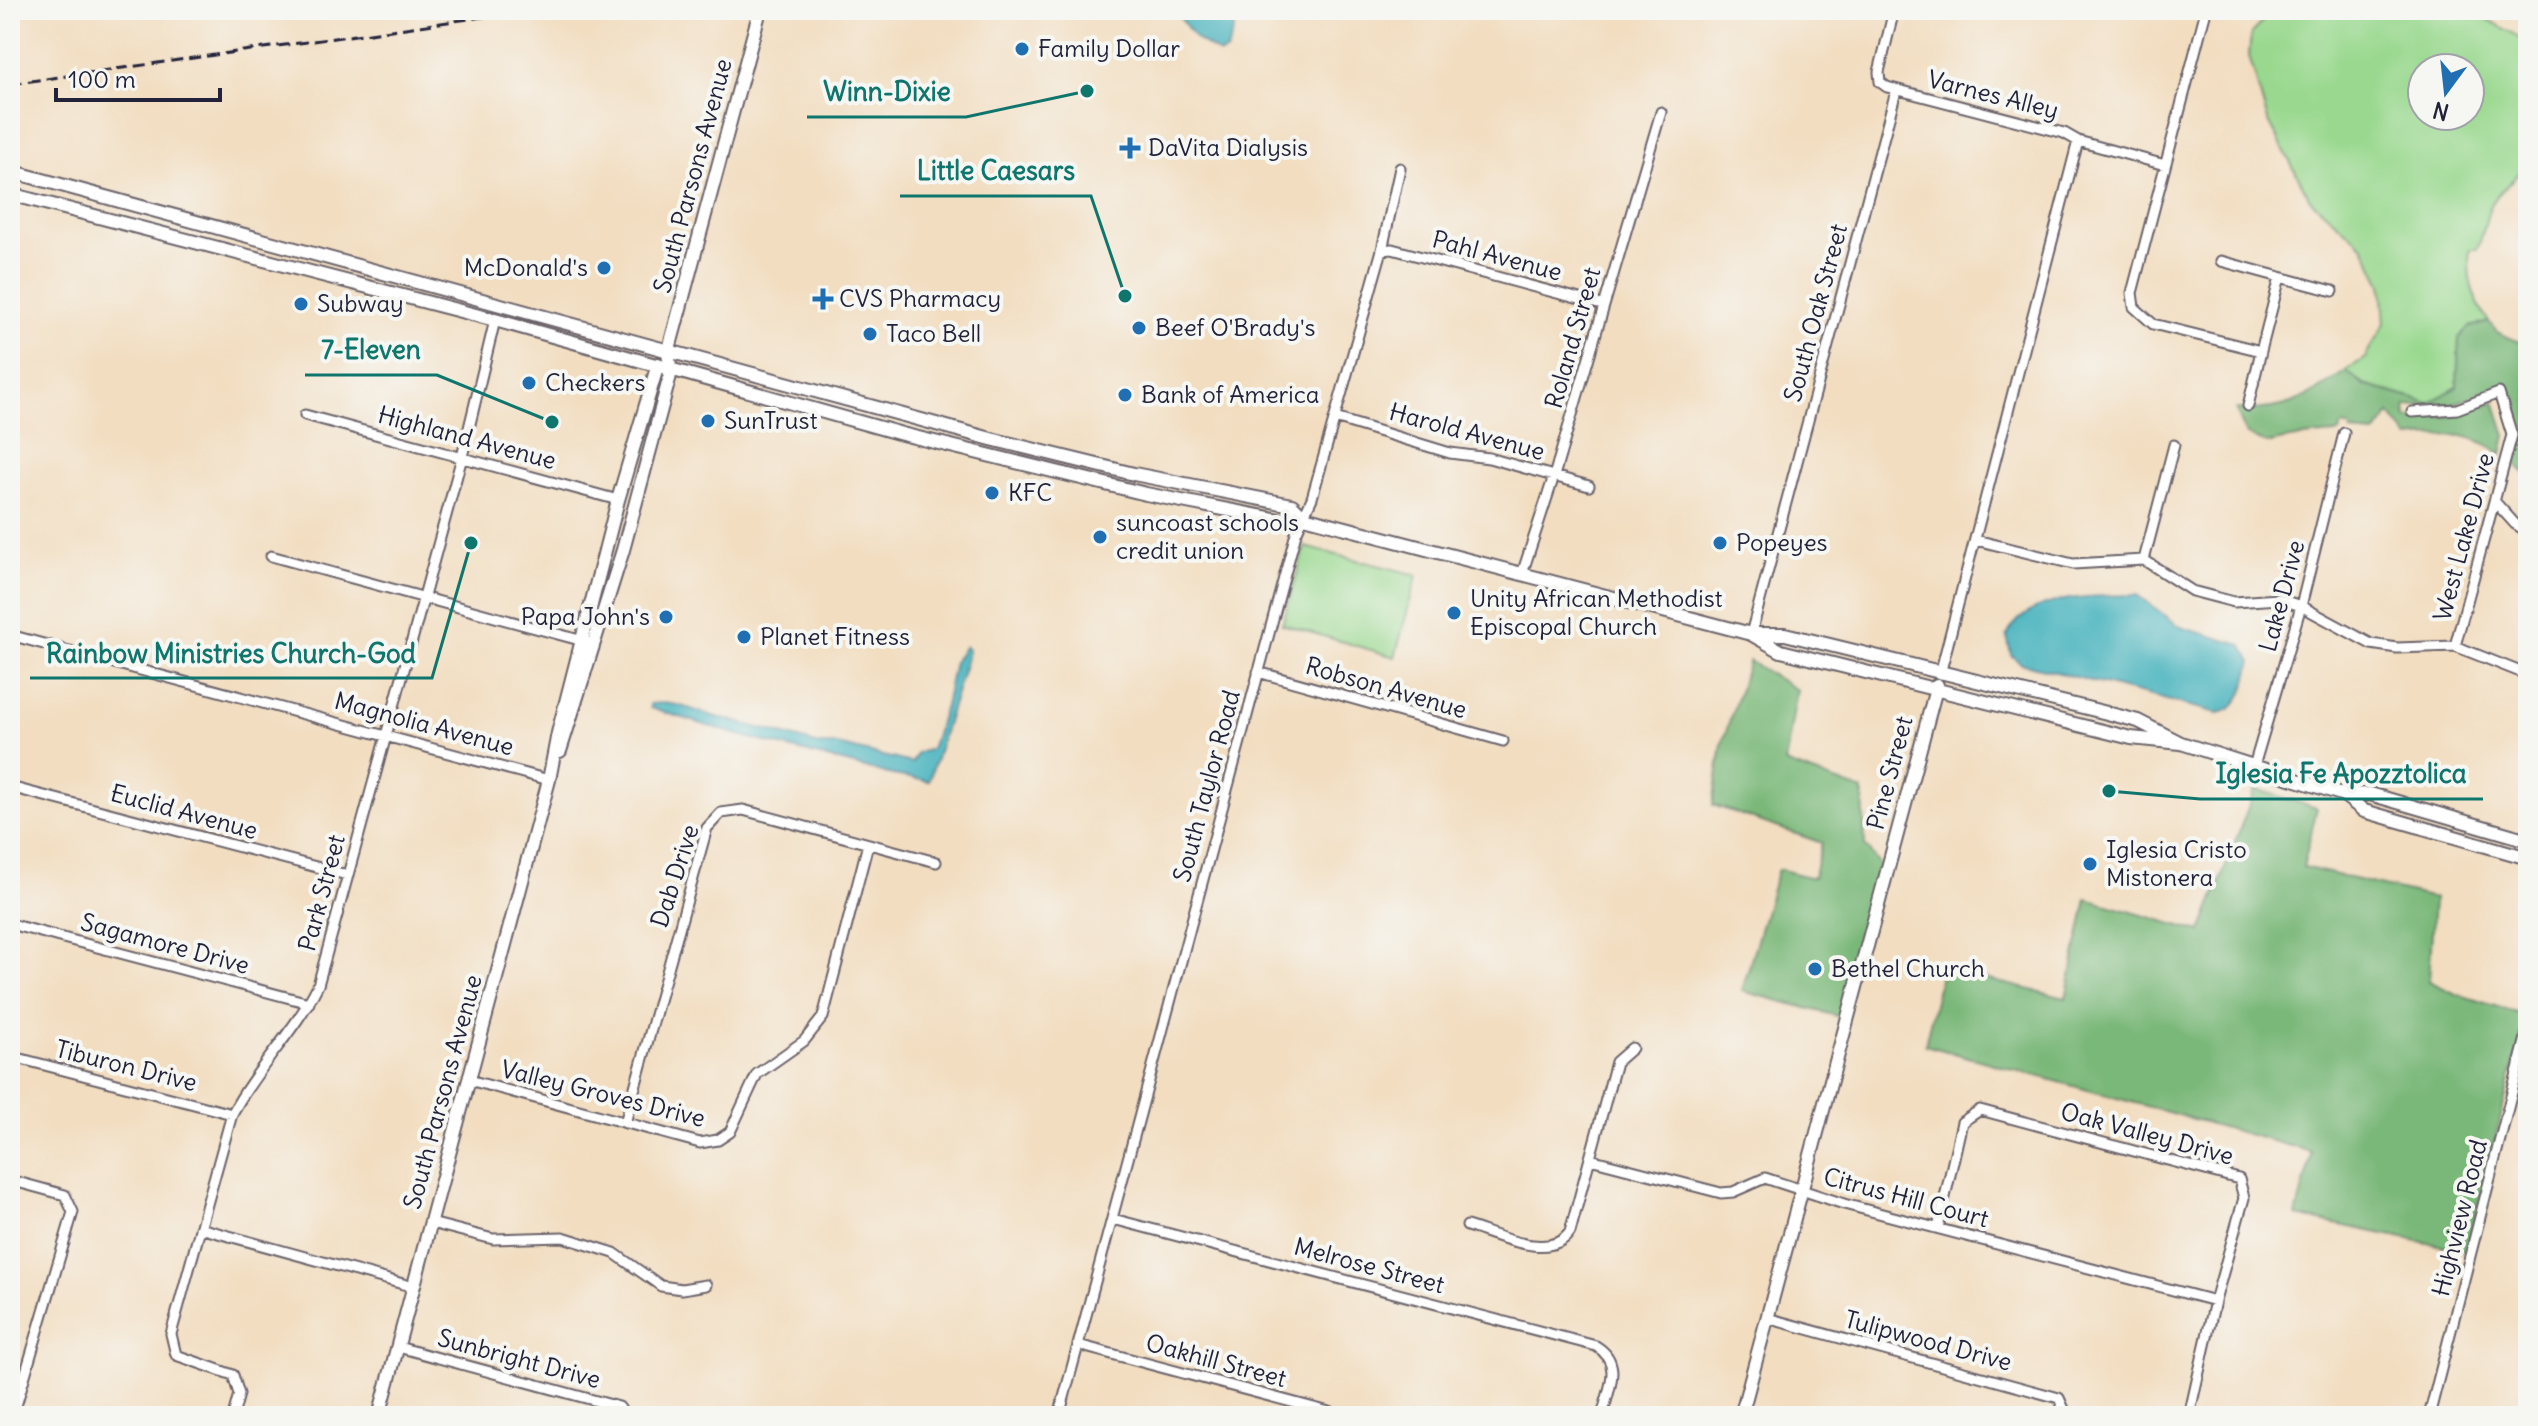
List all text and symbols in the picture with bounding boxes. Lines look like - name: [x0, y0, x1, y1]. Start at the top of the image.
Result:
- place label: Family Dollar: [1038, 33, 1180, 63]
- marker: Family Dollar: [1013, 40, 1031, 58]
- scale bar: [56, 52, 220, 102]
- north arrow: [2406, 52, 2486, 132]
- street label: South Parsons Avenue: [646, 55, 738, 296]
- street label: Varnes Alley: [1925, 63, 2062, 125]
- text: 100 m: [68, 64, 136, 94]
- callout: Winn-Dixie: [807, 67, 966, 117]
- text: Winn-Dixie: [823, 75, 951, 108]
- text: N: [2430, 96, 2452, 127]
- place label: DaVita Dialysis: [1148, 132, 1308, 162]
- marker: DaVita Dialysis: [1119, 137, 1141, 159]
- callout: Little Caesars: [900, 146, 1091, 196]
- text: Little Caesars: [917, 154, 1075, 187]
- street label: South Oak Street: [1777, 221, 1853, 405]
- street label: Pahl Avenue: [1429, 223, 1565, 287]
- place label: McDonald's: [464, 252, 588, 282]
- marker: McDonald's: [595, 259, 613, 277]
- street label: Roland Street: [1538, 264, 1606, 412]
- place label: CVS Pharmacy: [839, 283, 1001, 313]
- place label: Subway: [317, 288, 404, 318]
- marker: CVS Pharmacy: [814, 290, 832, 308]
- marker: Subway: [292, 295, 310, 313]
- place label: Beef O'Brady's: [1155, 312, 1315, 342]
- place label: Taco Bell: [886, 318, 981, 348]
- marker: Beef O'Brady's: [1130, 319, 1148, 337]
- callout: 7-Eleven: [305, 325, 437, 375]
- marker: Taco Bell: [861, 325, 879, 343]
- text: 7-Eleven: [321, 333, 421, 366]
- place label: Checkers: [545, 367, 646, 397]
- marker: Checkers: [520, 374, 538, 392]
- place label: Bank of America: [1141, 379, 1319, 409]
- marker: Bank of America: [1116, 386, 1134, 404]
- street label: Harold Avenue: [1386, 396, 1548, 466]
- street label: Highland Avenue: [375, 399, 560, 475]
- place label: SunTrust: [724, 405, 818, 435]
- marker: SunTrust: [699, 412, 717, 430]
- street label: West Lake Drive: [2426, 449, 2500, 624]
- place label: KFC: [1008, 477, 1052, 507]
- marker: KFC: [983, 484, 1001, 502]
- place label: suncoast schools credit union: [1116, 507, 1299, 565]
- place label: Popeyes: [1736, 527, 1828, 557]
- marker: suncoast schools credit union: [1091, 528, 1109, 546]
- marker: Popeyes: [1711, 534, 1729, 552]
- street label: Lake Drive: [2252, 537, 2310, 655]
- place label: Unity African Methodist Episcopal Church: [1470, 583, 1723, 641]
- place label: Papa John's: [521, 601, 650, 631]
- marker: Unity African Methodist Episcopal Church: [1445, 604, 1463, 622]
- marker: Papa John's: [657, 608, 675, 626]
- place label: Planet Fitness: [760, 621, 910, 651]
- callout: Rainbow Ministries Church-God: [30, 628, 432, 678]
- marker: Planet Fitness: [735, 628, 753, 646]
- text: Rainbow Ministries Church-God: [46, 637, 416, 670]
- street label: Robson Avenue: [1302, 650, 1470, 724]
- street label: Magnolia Avenue: [331, 685, 517, 761]
- street label: South Taylor Road: [1166, 687, 1246, 885]
- street label: Pine Street: [1859, 713, 1919, 833]
- callout: Iglesia Fe Apozztolica: [2200, 749, 2483, 799]
- text: Iglesia Fe Apozztolica: [2215, 757, 2467, 790]
- street label: Euclid Avenue: [108, 777, 261, 845]
- street label: Dab Drive: [643, 820, 705, 931]
- street label: Park Street: [291, 831, 351, 954]
- place label: Iglesia Cristo Mistonera: [2106, 834, 2247, 892]
- marker: Iglesia Cristo Mistonera: [2081, 855, 2099, 873]
- street label: Sagamore Drive: [78, 906, 253, 980]
- place label: Bethel Church: [1831, 953, 1985, 983]
- marker: Bethel Church: [1806, 960, 1824, 978]
- street label: South Parsons Avenue: [396, 971, 488, 1212]
- street label: Tiburon Drive: [52, 1033, 200, 1097]
- street label: Valley Groves Drive: [498, 1053, 708, 1133]
- street label: Oak Valley Drive: [2058, 1096, 2237, 1171]
- street label: Highview Road: [2425, 1136, 2493, 1299]
- street label: Citrus Hill Court: [1820, 1161, 1992, 1233]
- street label: Melrose Street: [1291, 1231, 1448, 1299]
- street label: Tulipwood Drive: [1841, 1303, 2015, 1377]
- street label: Sunbright Drive: [435, 1322, 604, 1394]
- street label: Oakhill Street: [1143, 1327, 1290, 1393]

